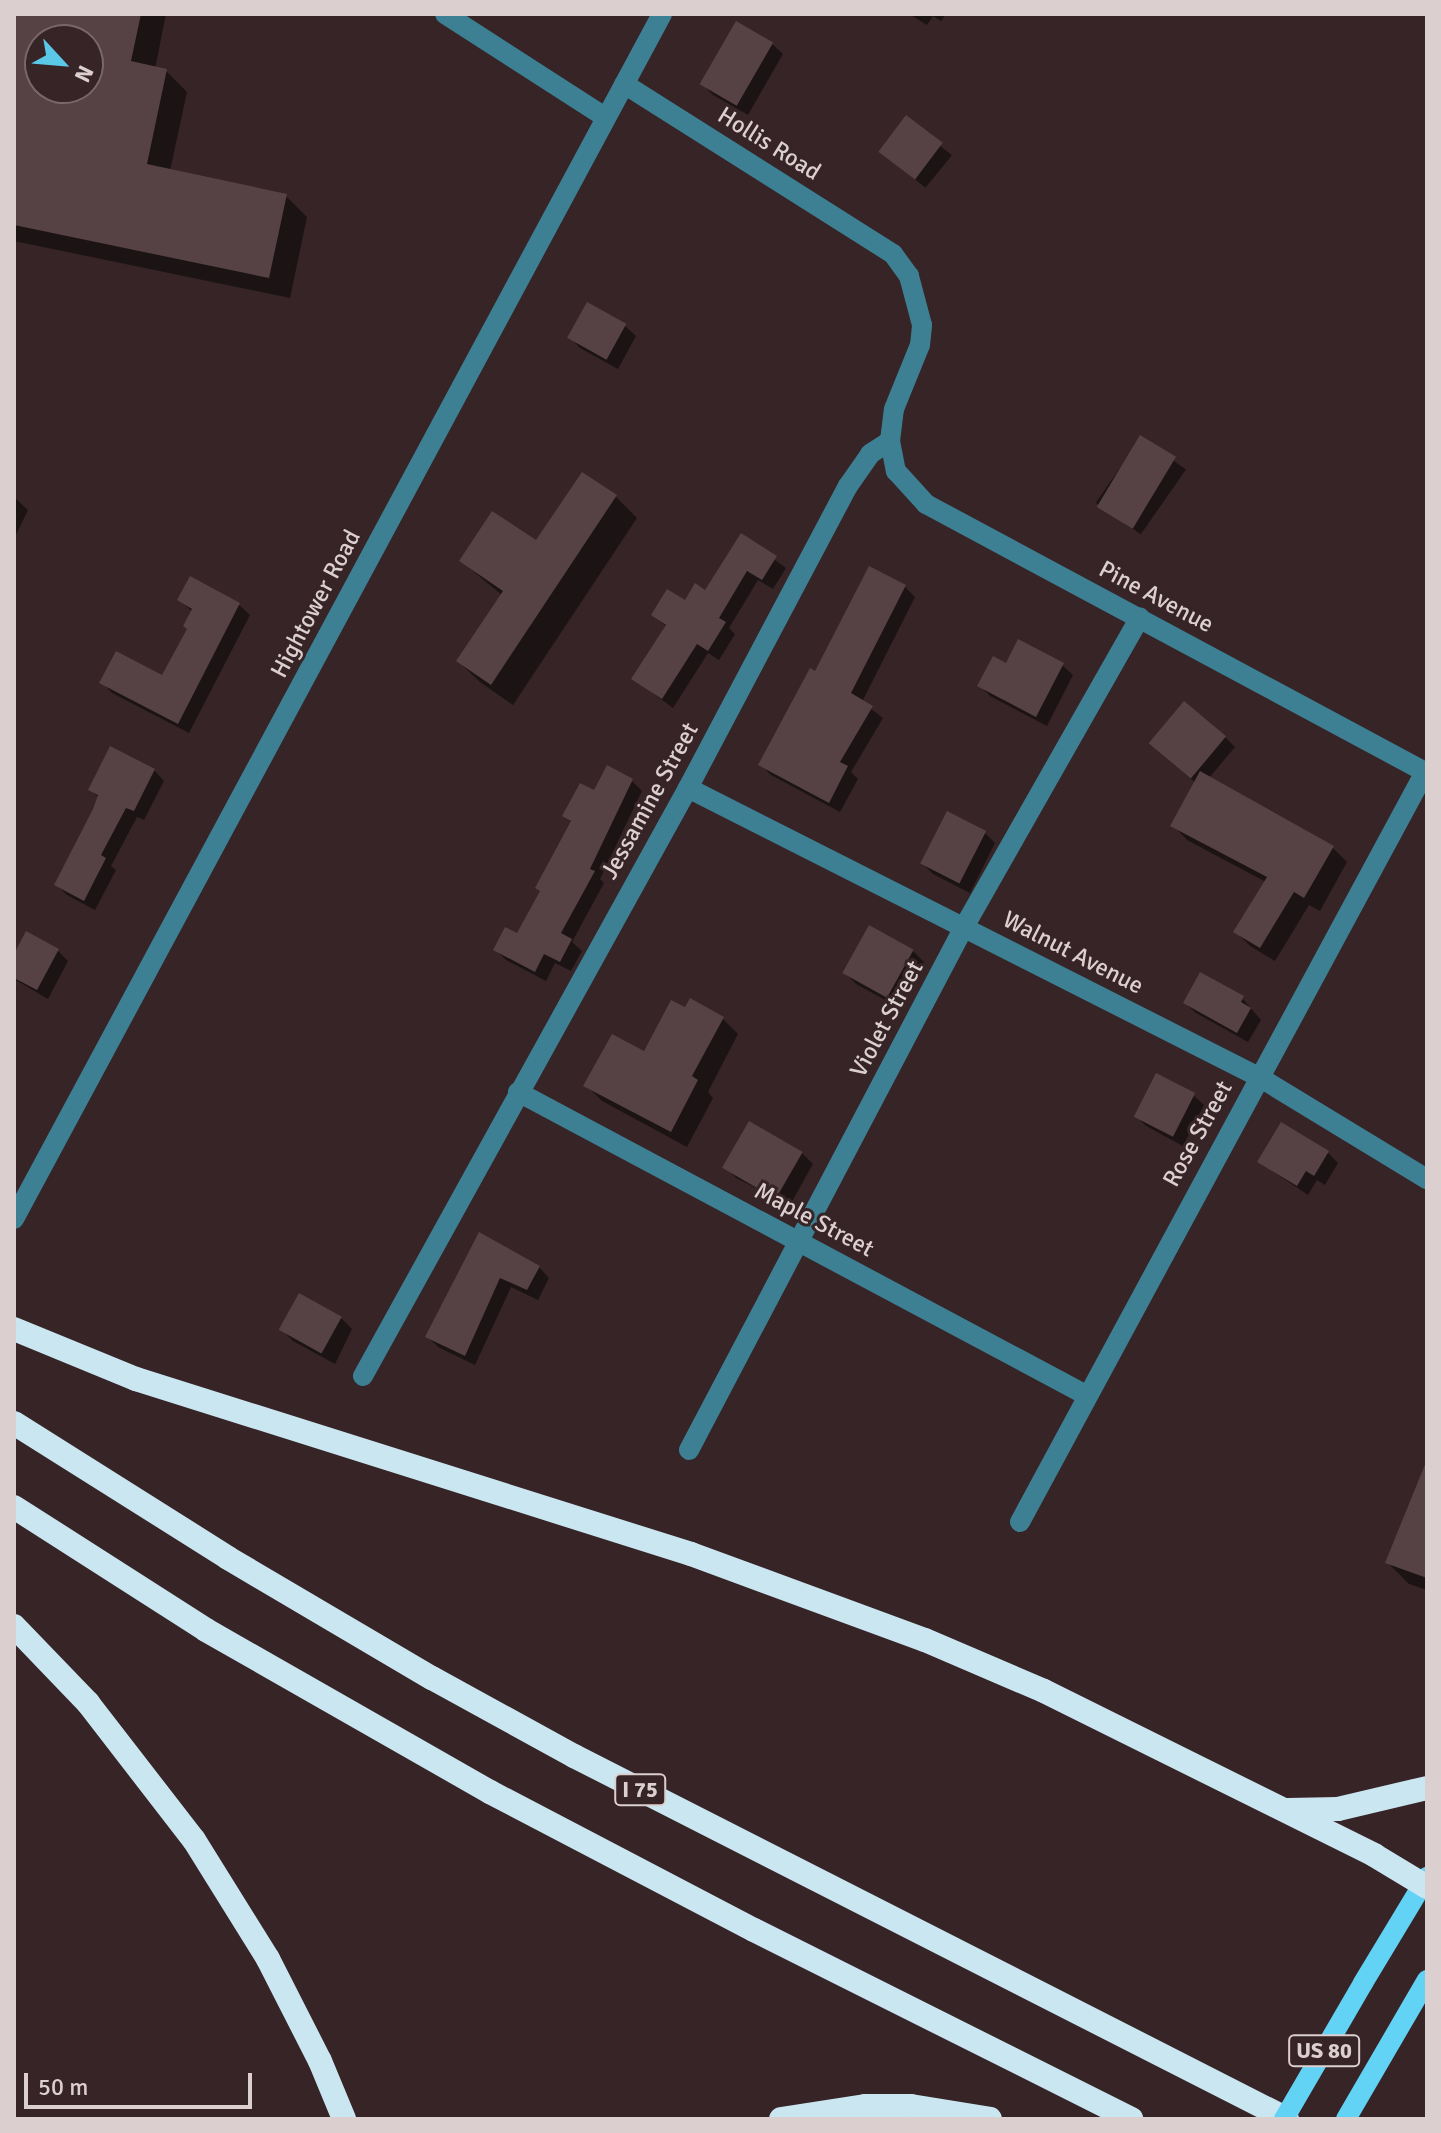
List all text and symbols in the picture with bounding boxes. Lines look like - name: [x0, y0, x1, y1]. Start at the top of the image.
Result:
- north arrow: [24, 24, 104, 104]
- text: N: [69, 61, 100, 87]
- street label: Hollis Road: [712, 101, 826, 187]
- street label: Hightower Road: [265, 525, 367, 683]
- street label: Pine Avenue: [1094, 555, 1218, 639]
- street label: Jessamine Street: [595, 718, 705, 884]
- street label: Walnut Avenue: [998, 905, 1148, 1001]
- street label: Violet Street: [844, 956, 930, 1082]
- street label: Rose Street: [1157, 1076, 1239, 1192]
- street label: Maple Street: [749, 1177, 879, 1263]
- road number: I 75: [614, 1772, 666, 1808]
- road number: US 80: [1288, 2033, 1360, 2069]
- scale bar: [28, 2057, 256, 2107]
- text: 50 m: [38, 2072, 88, 2102]

